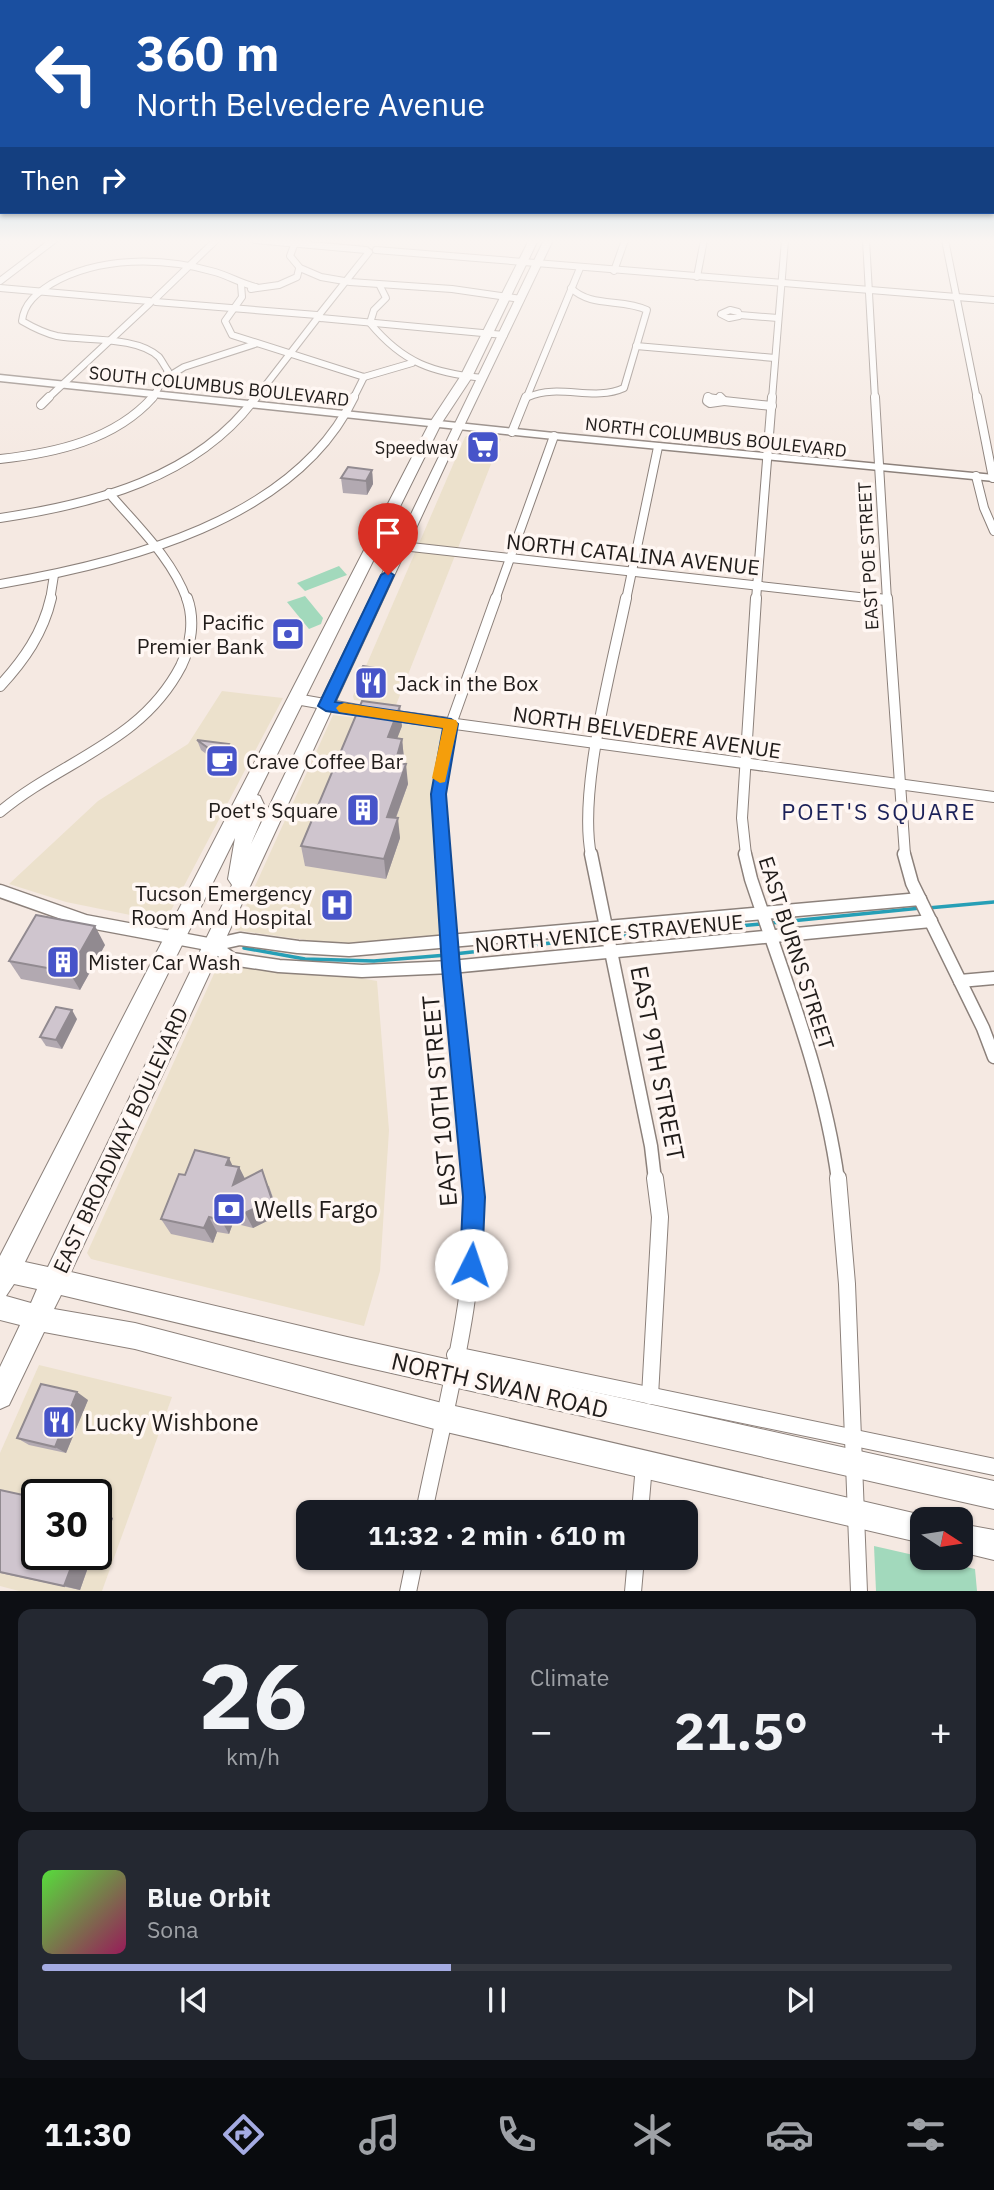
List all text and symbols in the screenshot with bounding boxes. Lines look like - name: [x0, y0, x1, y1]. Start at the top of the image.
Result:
- text: 360 m: [136, 21, 280, 84]
- icon: left: [21, 28, 112, 119]
- text: North Belvedere Avenue: [136, 83, 485, 125]
- icon: right: [94, 161, 132, 199]
- text: Then: [21, 163, 80, 197]
- street label: SOUTH COLUMBUS BOULEVARD: [88, 361, 350, 411]
- street label: NORTH COLUMBUS BOULEVARD: [584, 412, 848, 462]
- supermarket icon: Speedway: [464, 428, 502, 466]
- place label: Speedway: [375, 436, 458, 459]
- street label: EAST POE STREET: [853, 481, 883, 631]
- pin: [358, 503, 418, 575]
- icon: arrive: [369, 514, 407, 552]
- street label: NORTH CATALINA AVENUE: [505, 527, 761, 581]
- place label: Pacific Premier Bank: [137, 608, 264, 660]
- bank icon: Pacific Premier Bank: [269, 615, 307, 653]
- restaurant icon: Jack in the Box: [352, 664, 390, 702]
- place label: Jack in the Box: [396, 669, 539, 697]
- street label: NORTH BELVEDERE AVENUE: [511, 699, 783, 765]
- cafe icon: Crave Coffee Bar: [203, 742, 241, 780]
- place label: Crave Coffee Bar: [246, 747, 403, 775]
- building icon: Poet's Square: [344, 791, 382, 829]
- place label: Poet's Square: [208, 796, 338, 824]
- district label: POET'S SQUARE: [781, 796, 977, 826]
- street label: EAST BURNS STREET: [752, 853, 842, 1053]
- place label: Tucson Emergency Room And Hospital: [131, 879, 313, 931]
- hospital icon: Tucson Emergency Room And Hospital: [318, 886, 356, 924]
- street label: NORTH VENICE STRAVENUE: [474, 907, 744, 959]
- building icon: Mister Car Wash: [44, 943, 82, 981]
- place label: Mister Car Wash: [88, 948, 241, 976]
- street label: EAST 9TH STREET: [623, 963, 693, 1163]
- street label: EAST 10TH STREET: [414, 994, 464, 1208]
- street label: EAST BROADWAY BOULEVARD: [46, 1003, 194, 1277]
- bank icon: Wells Fargo: [210, 1190, 248, 1228]
- place label: Wells Fargo: [254, 1193, 378, 1225]
- position arrow: [434, 1228, 508, 1302]
- street label: NORTH SWAN ROAD: [388, 1344, 612, 1426]
- restaurant icon: Lucky Wishbone: [40, 1403, 78, 1441]
- place label: Lucky Wishbone: [84, 1406, 259, 1438]
- speed limit sign: 30: [21, 1479, 112, 1570]
- north arrow: [910, 1507, 973, 1570]
- map controls: [910, 1507, 973, 1570]
- text: 11:32 · 2 min · 610 m: [368, 1518, 626, 1552]
- text: 26: [198, 1636, 308, 1754]
- text: Climate: [530, 1662, 609, 1692]
- text: 21.5°: [674, 1697, 808, 1764]
- text: −: [530, 1706, 553, 1755]
- text: +: [929, 1706, 952, 1755]
- text: km/h: [226, 1741, 280, 1771]
- text: Blue Orbit: [147, 1880, 271, 1914]
- text: Sona: [147, 1914, 199, 1944]
- icon: previous: [175, 1981, 213, 2019]
- icon: pause: [478, 1981, 516, 2019]
- icon: next: [781, 1981, 819, 2019]
- icon: directions: [219, 2110, 268, 2159]
- icon: music: [355, 2110, 404, 2159]
- icon: phone: [492, 2110, 541, 2159]
- icon: climate: [628, 2110, 677, 2159]
- icon: car: [765, 2110, 814, 2159]
- icon: filters: [901, 2110, 950, 2159]
- text: 11:30: [44, 2113, 131, 2155]

